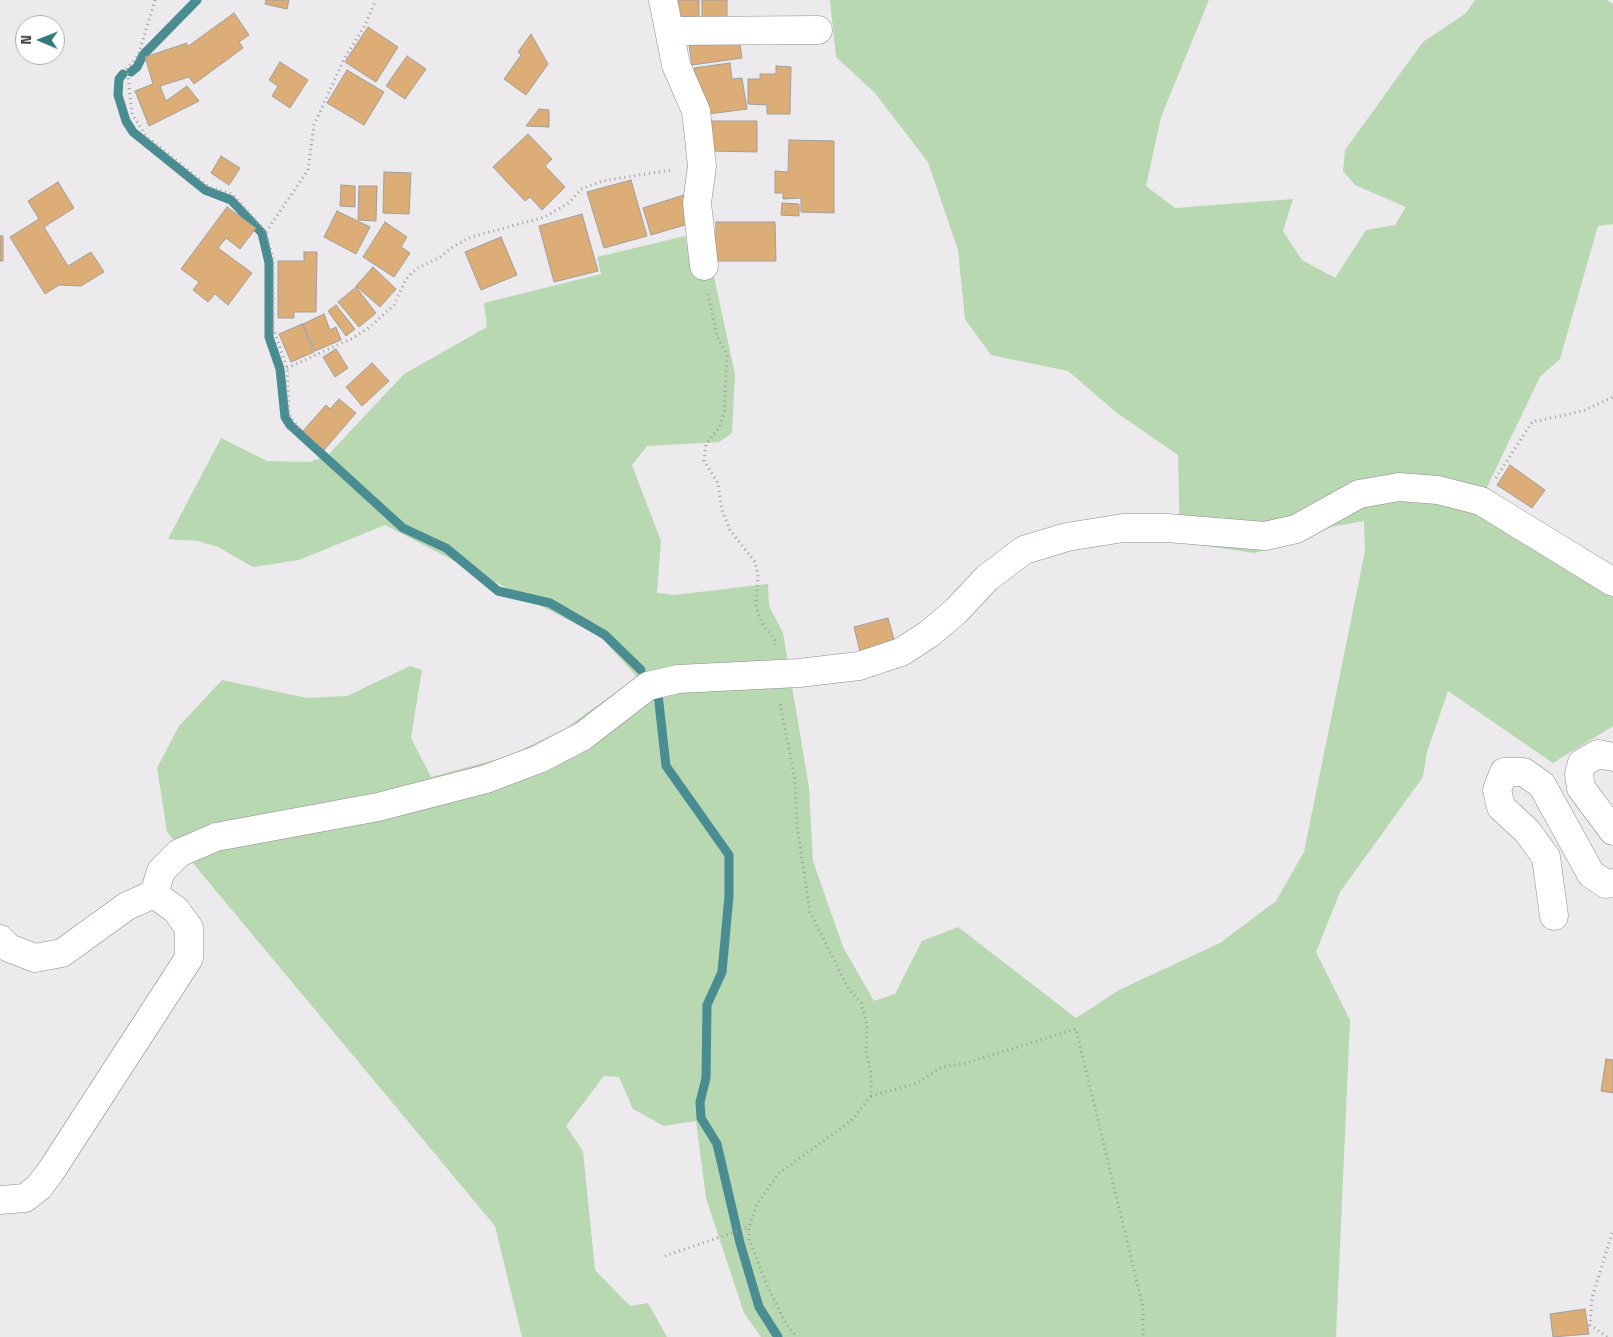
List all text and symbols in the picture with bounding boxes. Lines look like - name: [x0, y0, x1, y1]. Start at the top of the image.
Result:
- north arrow: [15, 15, 65, 65]
- text: N: [17, 35, 35, 45]

